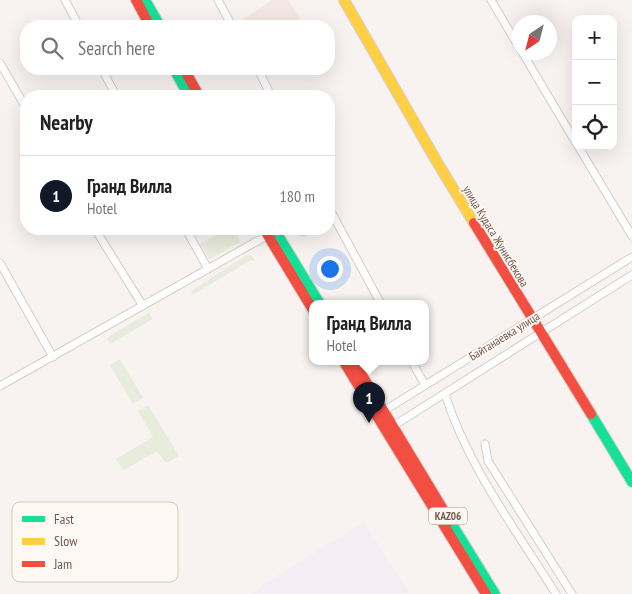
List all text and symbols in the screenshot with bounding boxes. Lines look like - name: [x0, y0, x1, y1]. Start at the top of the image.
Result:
- north arrow: [512, 15, 557, 60]
- map controls: [572, 15, 617, 150]
- button: +: [572, 15, 617, 60]
- search box: [20, 20, 335, 75]
- icon: search: [38, 34, 66, 62]
- text: Search here: [78, 36, 155, 60]
- button: −: [572, 60, 617, 105]
- button: locate: [572, 105, 617, 150]
- text: Nearby: [40, 109, 93, 136]
- text: Гранд Вилла: [87, 174, 172, 198]
- street label: улица Кудаса Жунисбекова: [460, 183, 532, 290]
- text: 1: [52, 186, 60, 206]
- text: 180 m: [280, 186, 315, 206]
- text: Hotel: [87, 198, 117, 218]
- your location: [317, 256, 343, 282]
- popup: [309, 300, 429, 365]
- street label: Байтанаевка улица: [466, 308, 542, 364]
- text: Гранд Вилла: [326, 311, 412, 335]
- text: Hotel: [326, 335, 357, 355]
- pin: 1: [353, 382, 385, 423]
- legend: [12, 502, 178, 582]
- road number: KАZ06: [429, 508, 467, 524]
- text: Fast: [54, 510, 74, 528]
- text: Slow: [54, 532, 78, 550]
- text: Jam: [53, 555, 72, 573]

